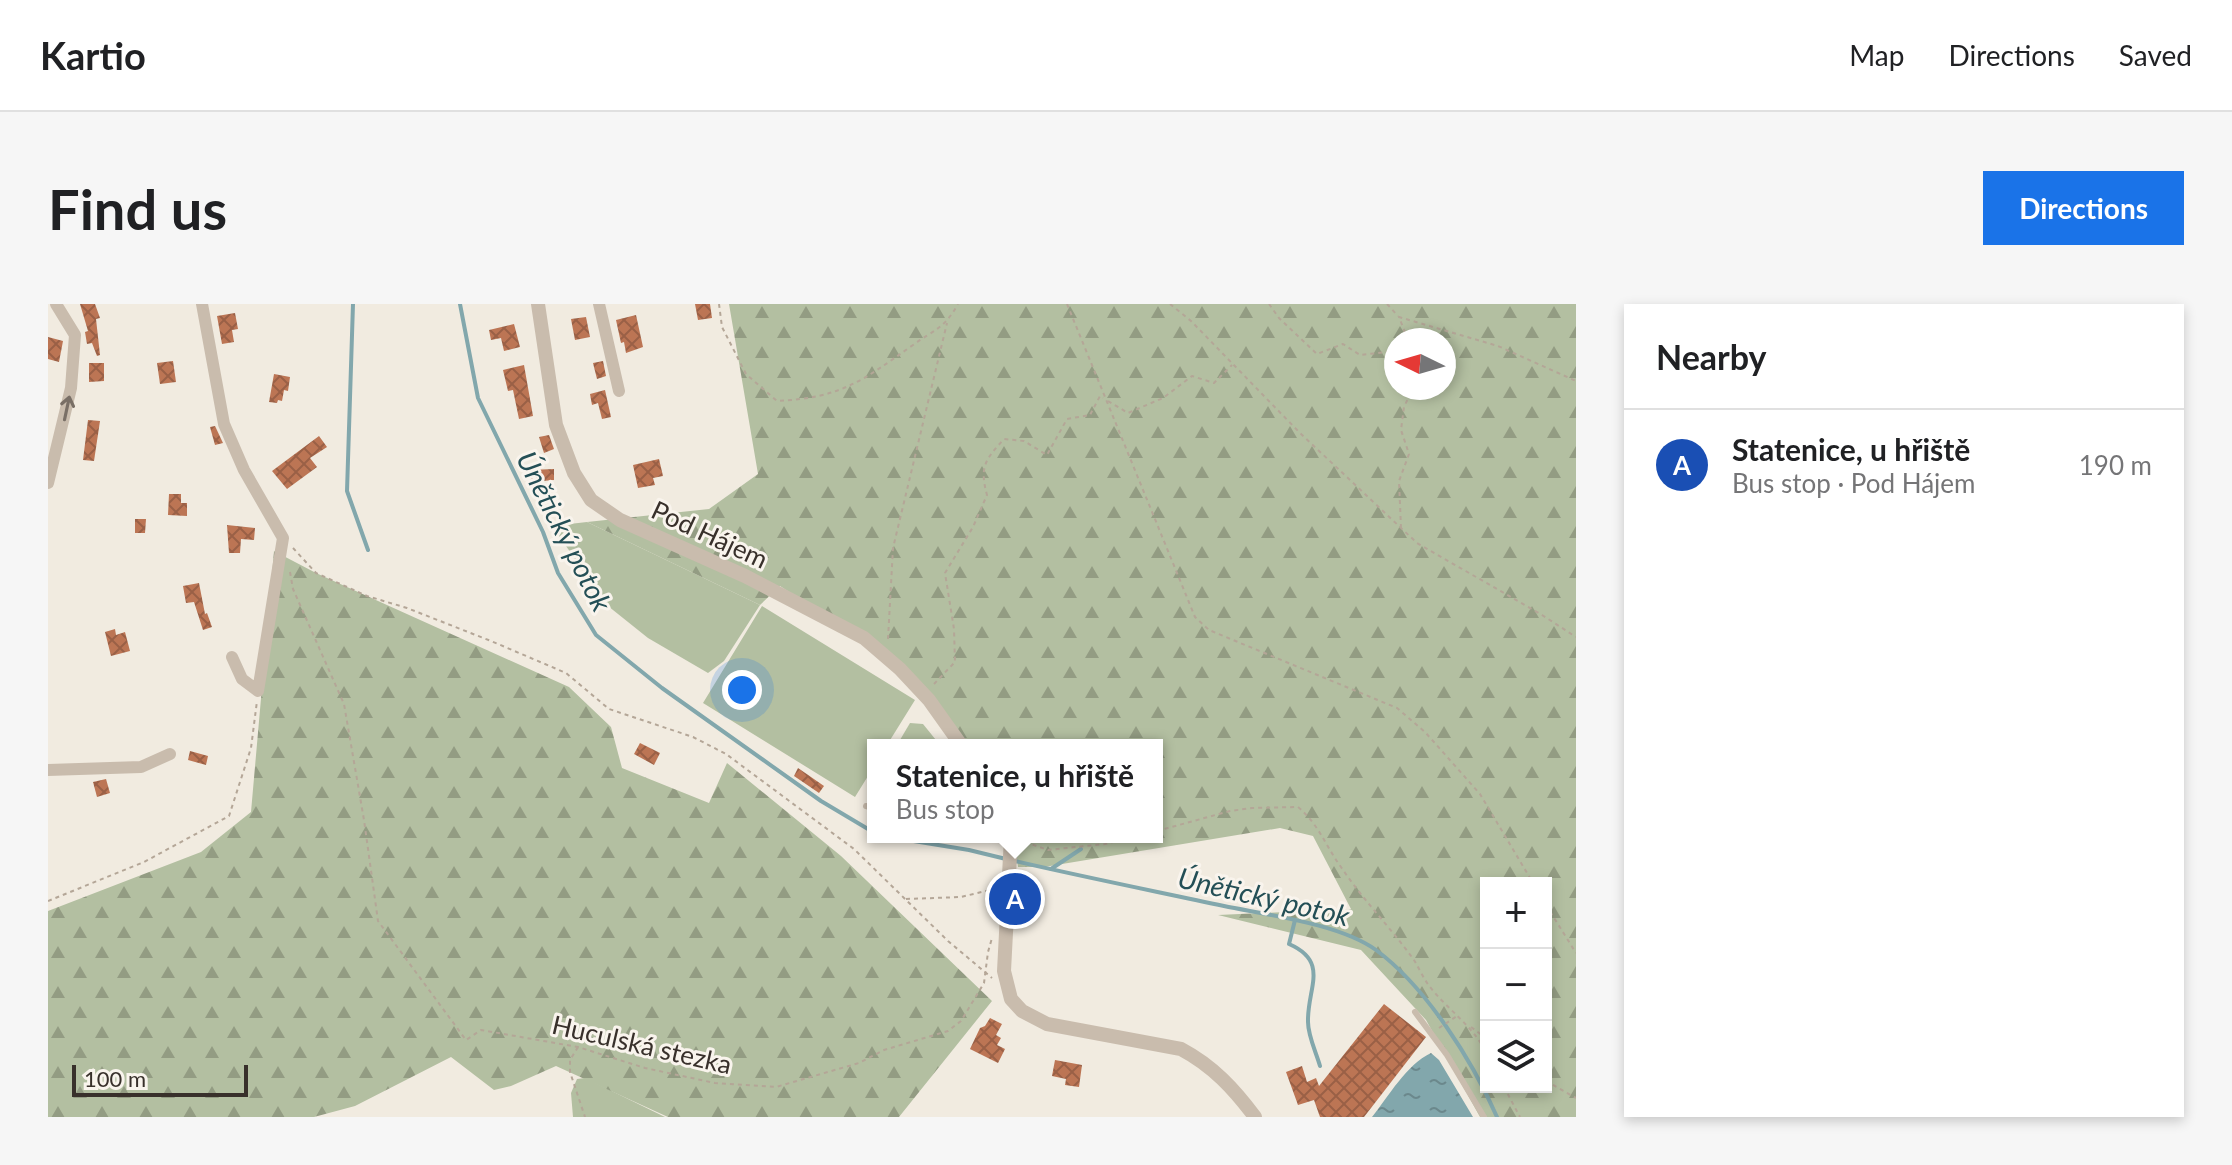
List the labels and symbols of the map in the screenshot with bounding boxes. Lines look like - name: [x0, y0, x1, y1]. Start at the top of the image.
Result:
- north arrow: [1384, 328, 1456, 400]
- one-way arrow: [60, 395, 75, 421]
- water label: Únětický potok: [510, 445, 620, 617]
- street label: Pod Hájem: [647, 493, 773, 575]
- your location: [722, 670, 762, 710]
- water label: Únětický potok: [1175, 860, 1354, 932]
- pin: A: [989, 869, 1041, 929]
- street label: Huculská stezka: [549, 1008, 735, 1080]
- scale bar: [72, 1061, 248, 1097]

